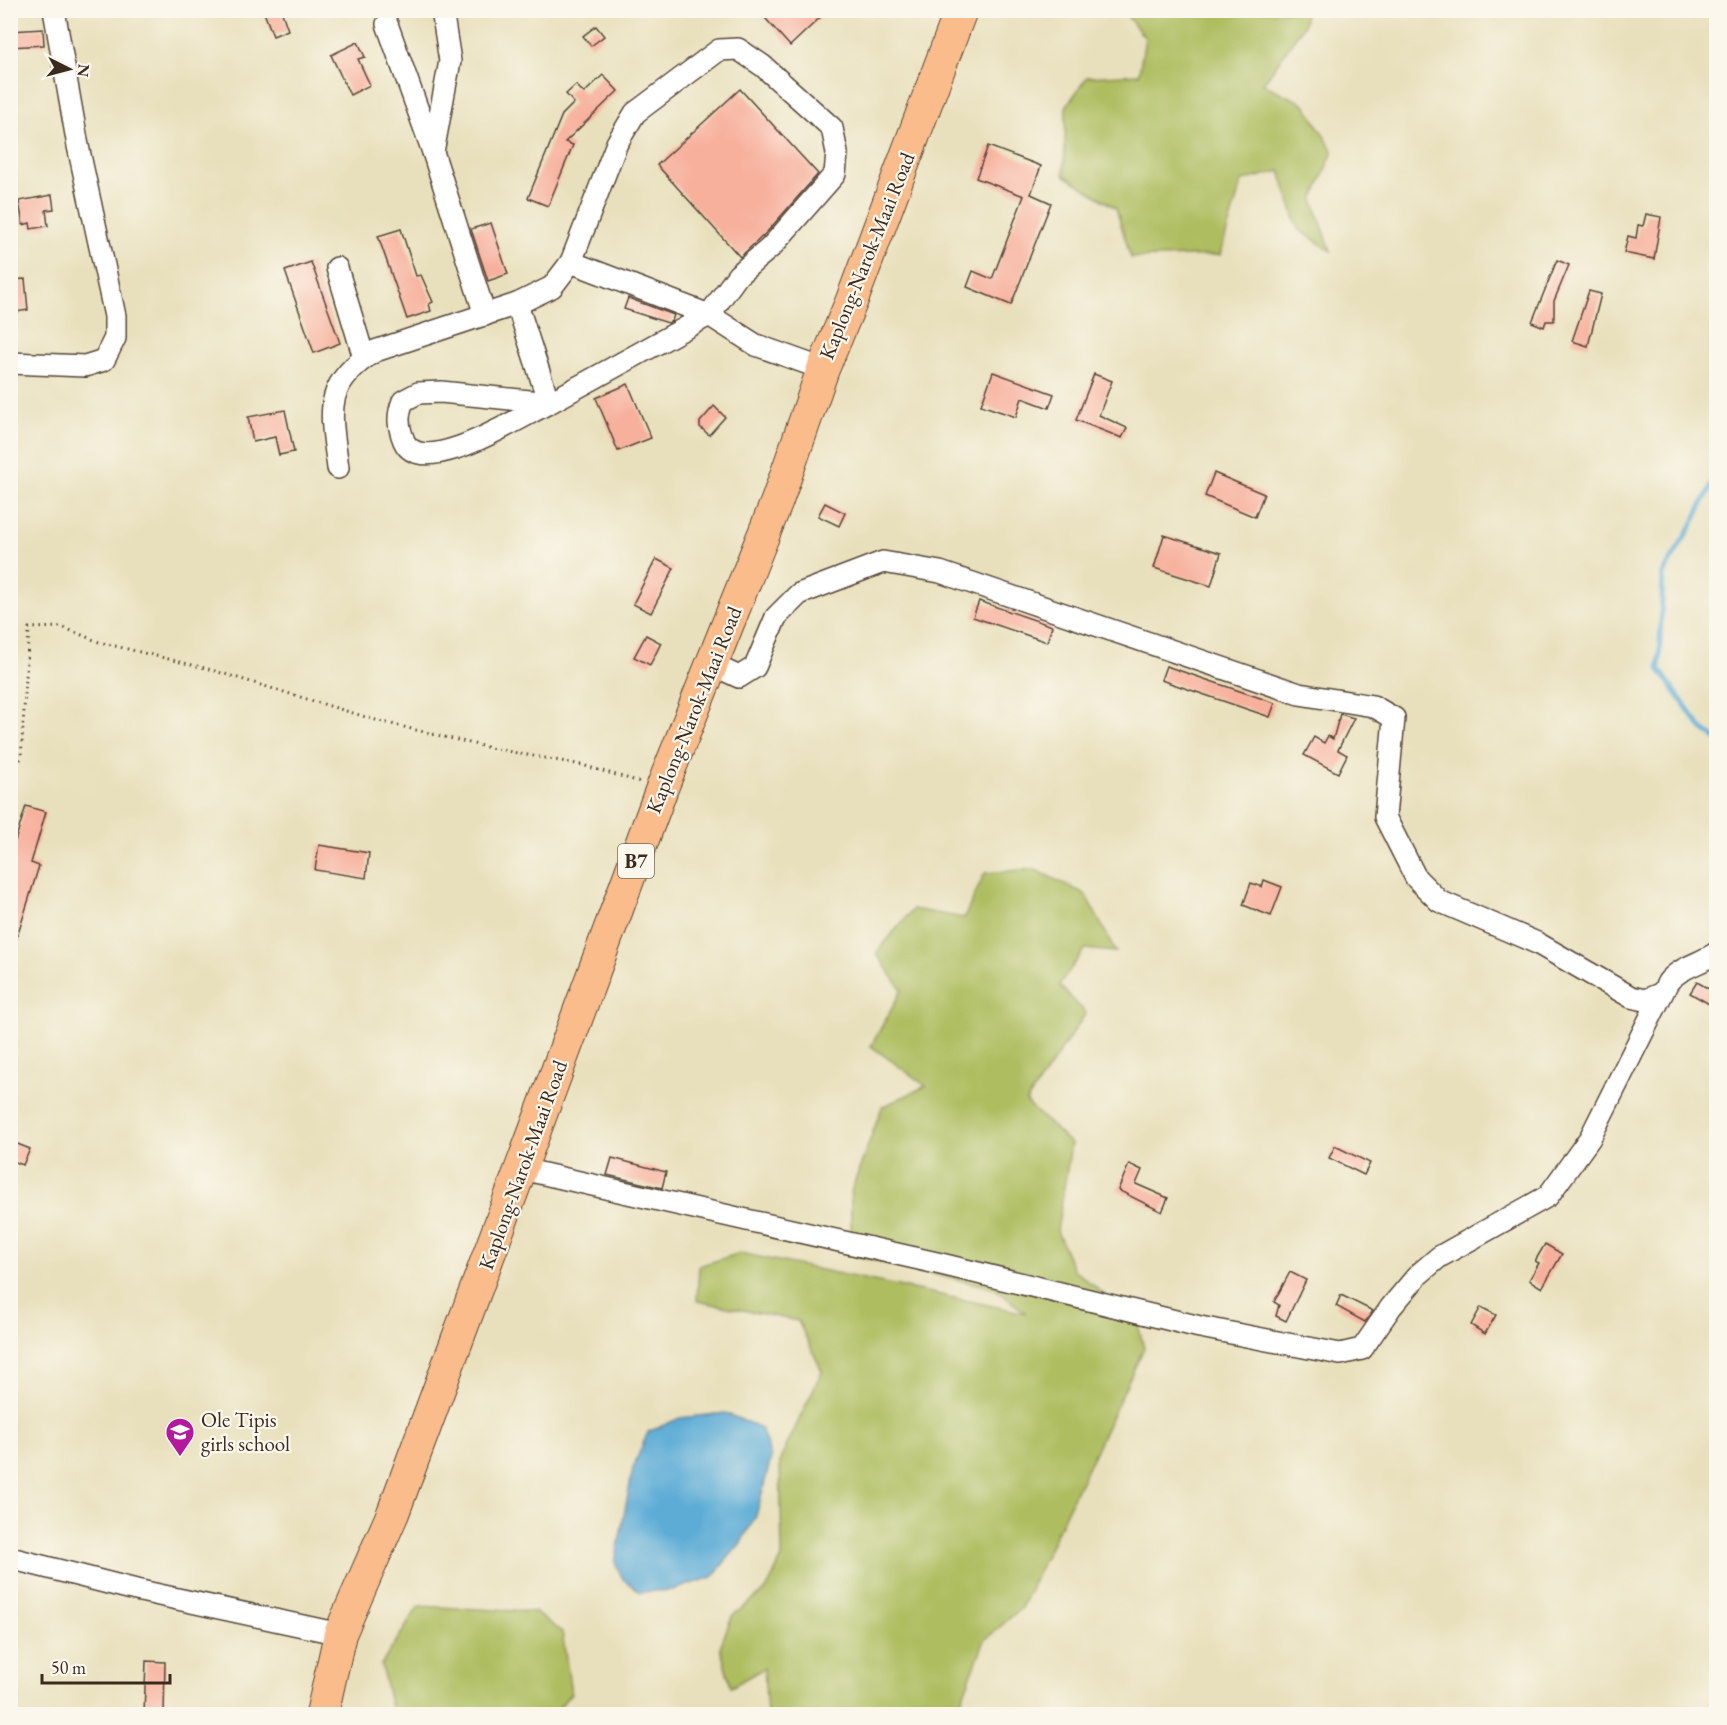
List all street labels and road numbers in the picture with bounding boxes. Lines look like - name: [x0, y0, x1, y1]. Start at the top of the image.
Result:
- street label: Kaplong-Narok-Maai Road: [813, 148, 921, 363]
- street label: Kaplong-Narok-Maai Road: [640, 602, 748, 817]
- road number: B7: [618, 844, 654, 878]
- street label: Kaplong-Narok-Maai Road: [472, 1056, 573, 1273]

